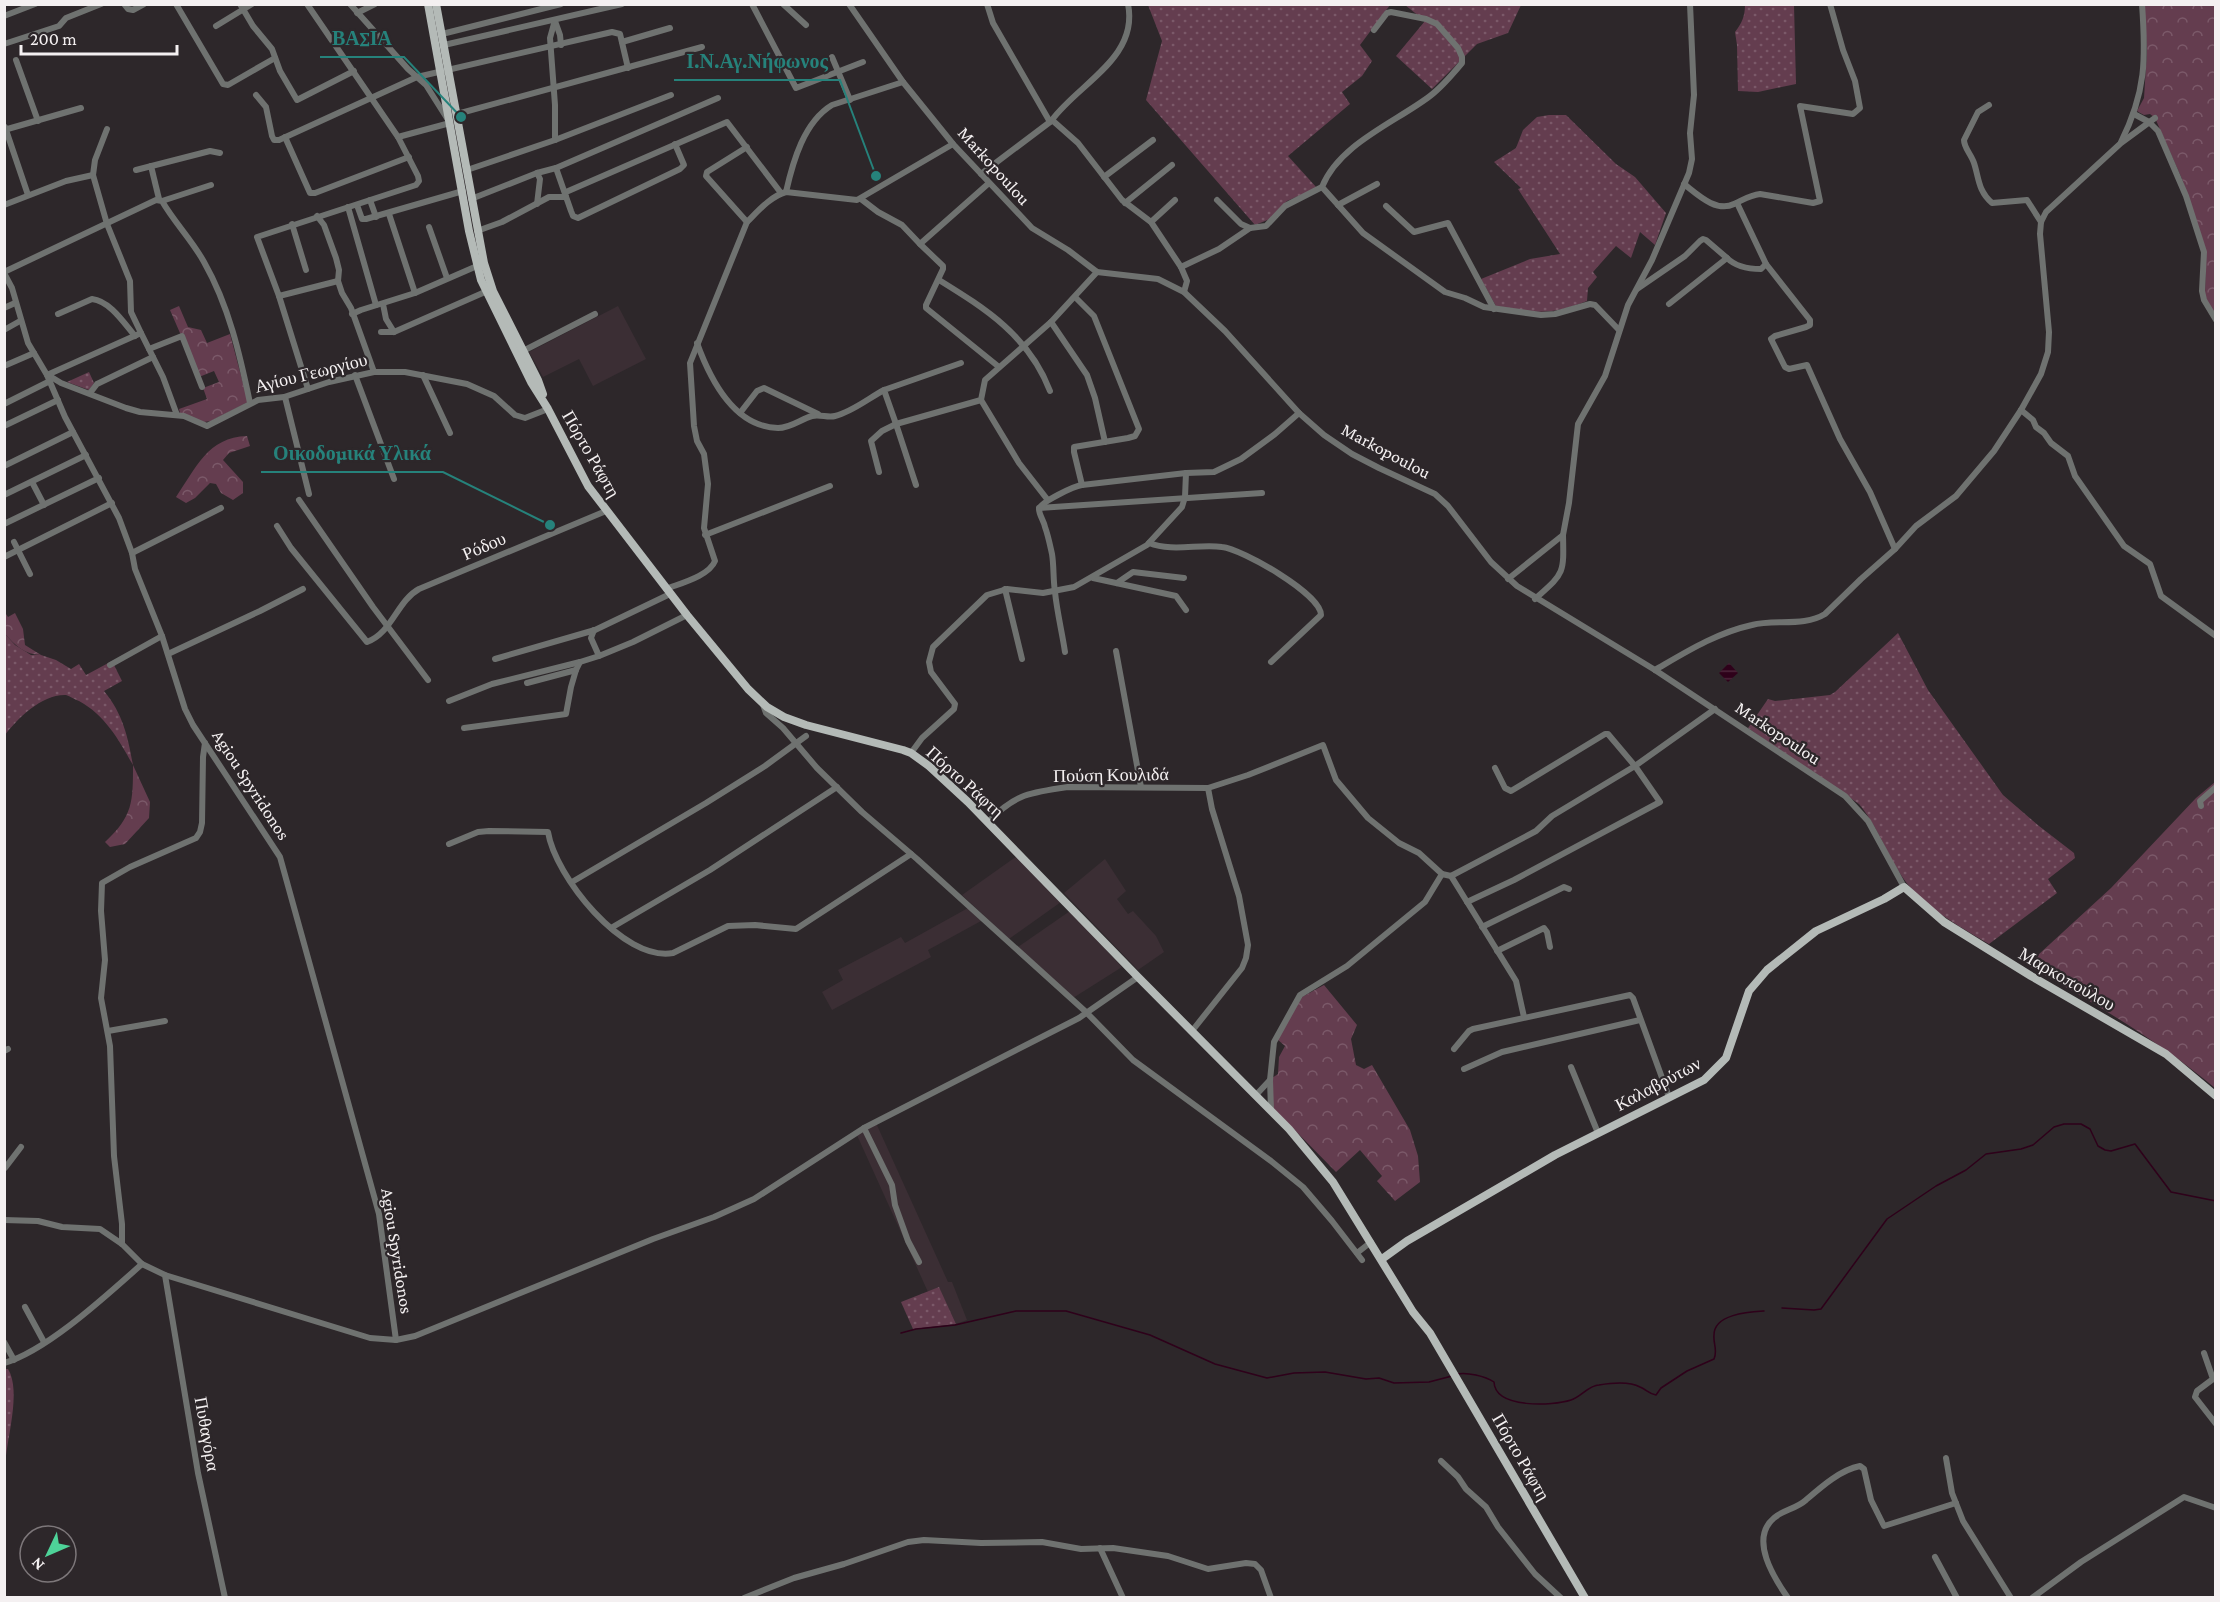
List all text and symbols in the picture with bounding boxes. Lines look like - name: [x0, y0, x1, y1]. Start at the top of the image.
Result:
- scale bar: [21, 18, 177, 56]
- callout: ΒΑΣΙΑ: [320, 19, 404, 57]
- text: ΒΑΣΙΑ: [332, 27, 393, 49]
- text: 200 m: [30, 29, 77, 49]
- callout: Ι.Ν.Αγ.Νήφωνος: [674, 42, 840, 80]
- text: Ι.Ν.Αγ.Νήφωνος: [686, 50, 828, 73]
- street label: Markopoulou: [954, 123, 1035, 209]
- street label: Αγίου Γεωργίου: [253, 349, 369, 397]
- street label: Πόρτο Ράφτη: [558, 407, 624, 501]
- street label: Markopoulou: [1338, 419, 1434, 483]
- callout: Οικοδομικά Υλικά: [261, 434, 443, 472]
- text: Οικοδομικά Υλικά: [273, 442, 431, 464]
- street label: Ρόδου: [459, 528, 509, 564]
- street label: Markopoulou: [1732, 697, 1825, 769]
- street label: Agiou Spyridonos: [208, 726, 294, 844]
- street label: Πόρτο Ράφτη: [922, 742, 1008, 822]
- street label: Πούση Κουλιδά: [1053, 764, 1170, 786]
- street label: Μαρκοπούλου: [2015, 943, 2119, 1015]
- street label: Καλαβρύτων: [1612, 1053, 1704, 1115]
- street label: Agiou Spyridonos: [377, 1187, 417, 1315]
- street label: Πυθαγόρα: [191, 1395, 223, 1473]
- street label: Πόρτο Ράφτη: [1488, 1410, 1554, 1504]
- north arrow: [18, 1524, 78, 1584]
- text: N: [28, 1554, 47, 1574]

